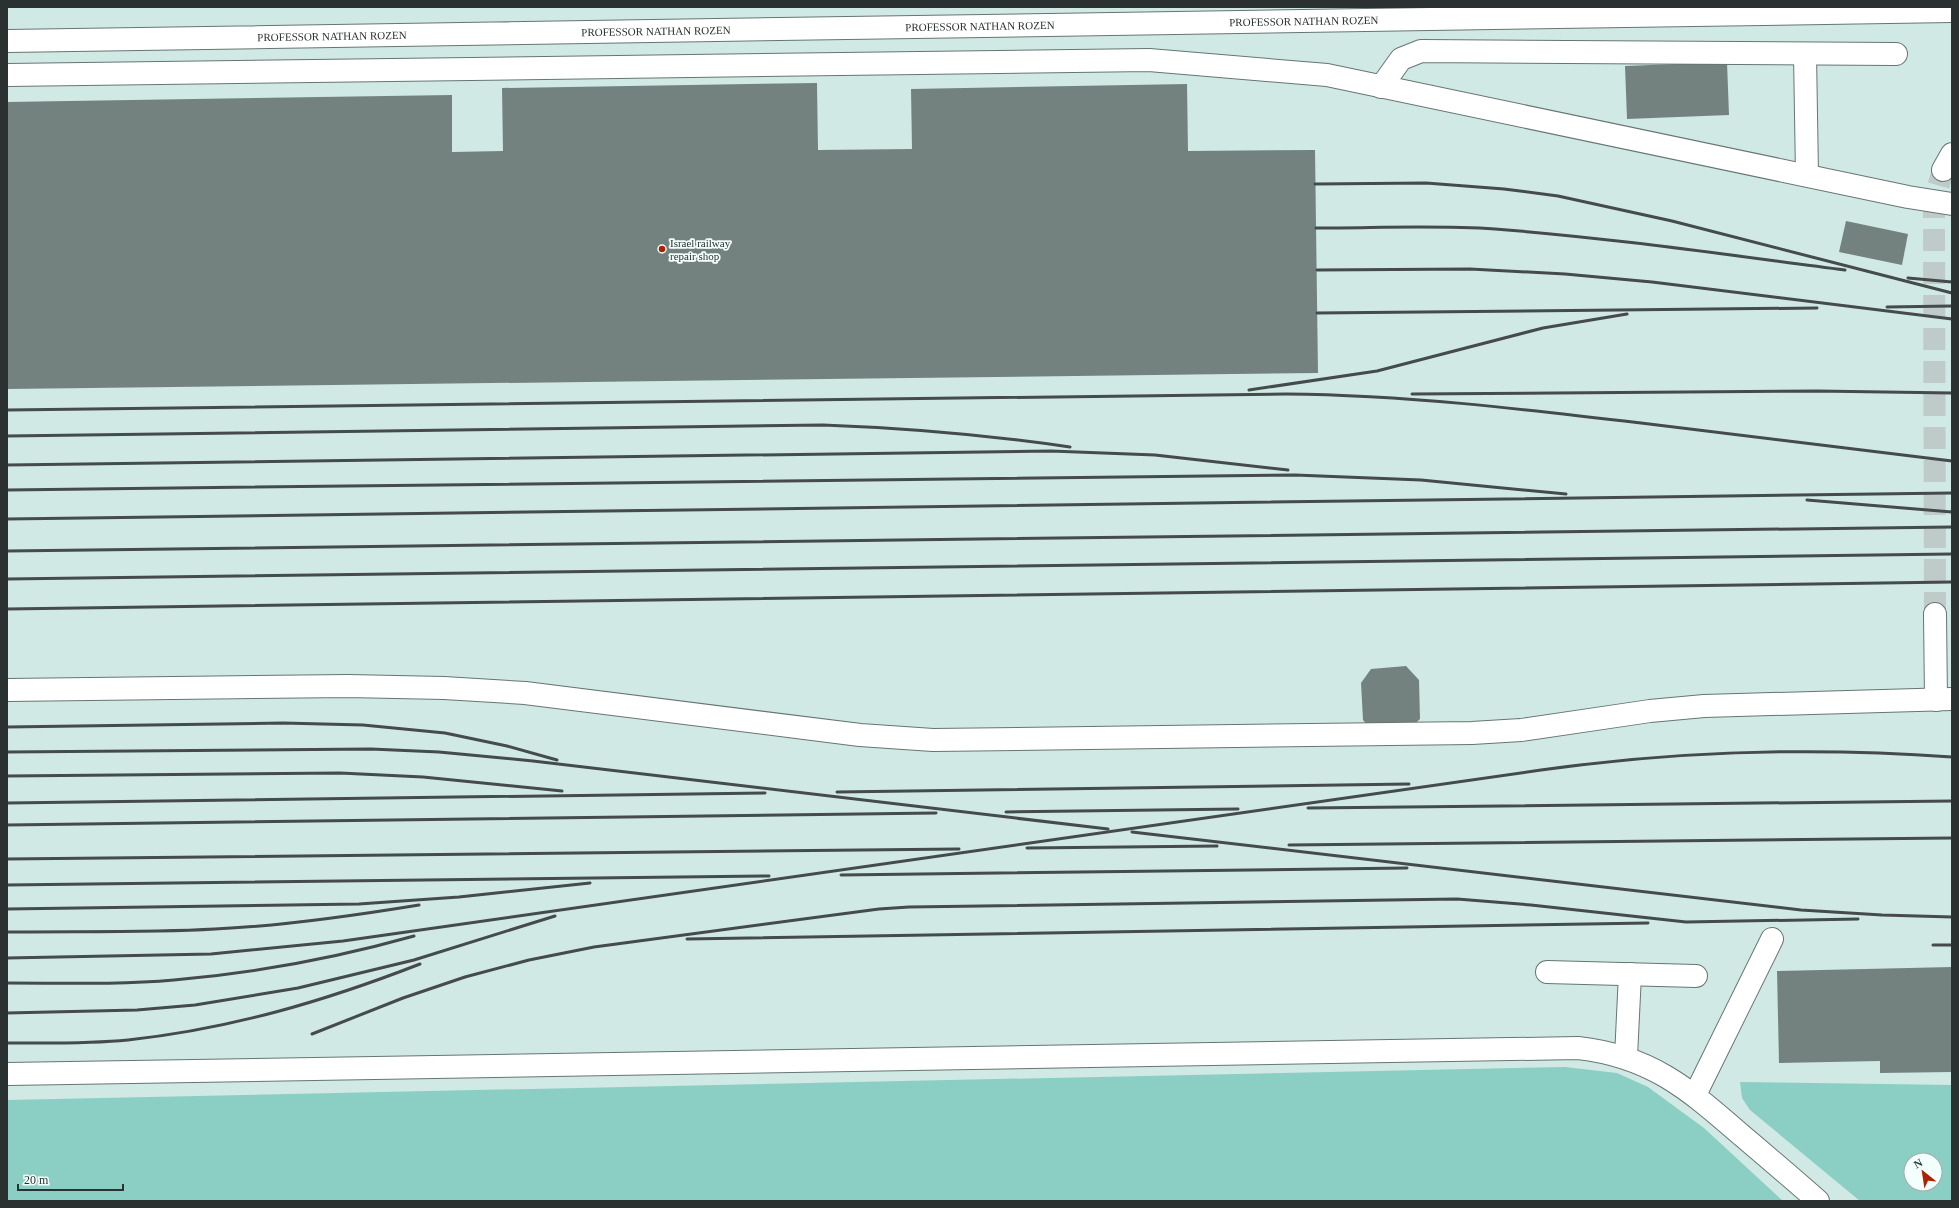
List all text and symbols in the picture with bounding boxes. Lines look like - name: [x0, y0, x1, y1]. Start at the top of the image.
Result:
- street label: PROFESSOR NATHAN ROZEN: [1229, 14, 1379, 28]
- street label: PROFESSOR NATHAN ROZEN: [905, 19, 1055, 33]
- street label: PROFESSOR NATHAN ROZEN: [581, 24, 731, 38]
- street label: PROFESSOR NATHAN ROZEN: [257, 29, 407, 43]
- place label: Israel railway repair shop: [670, 237, 731, 262]
- marker: Israel railway repair shop: [657, 244, 667, 254]
- north arrow: [1903, 1152, 1943, 1192]
- text: N: [1912, 1156, 1924, 1171]
- scale bar: [18, 1166, 123, 1192]
- text: 20 m: [24, 1173, 49, 1187]

